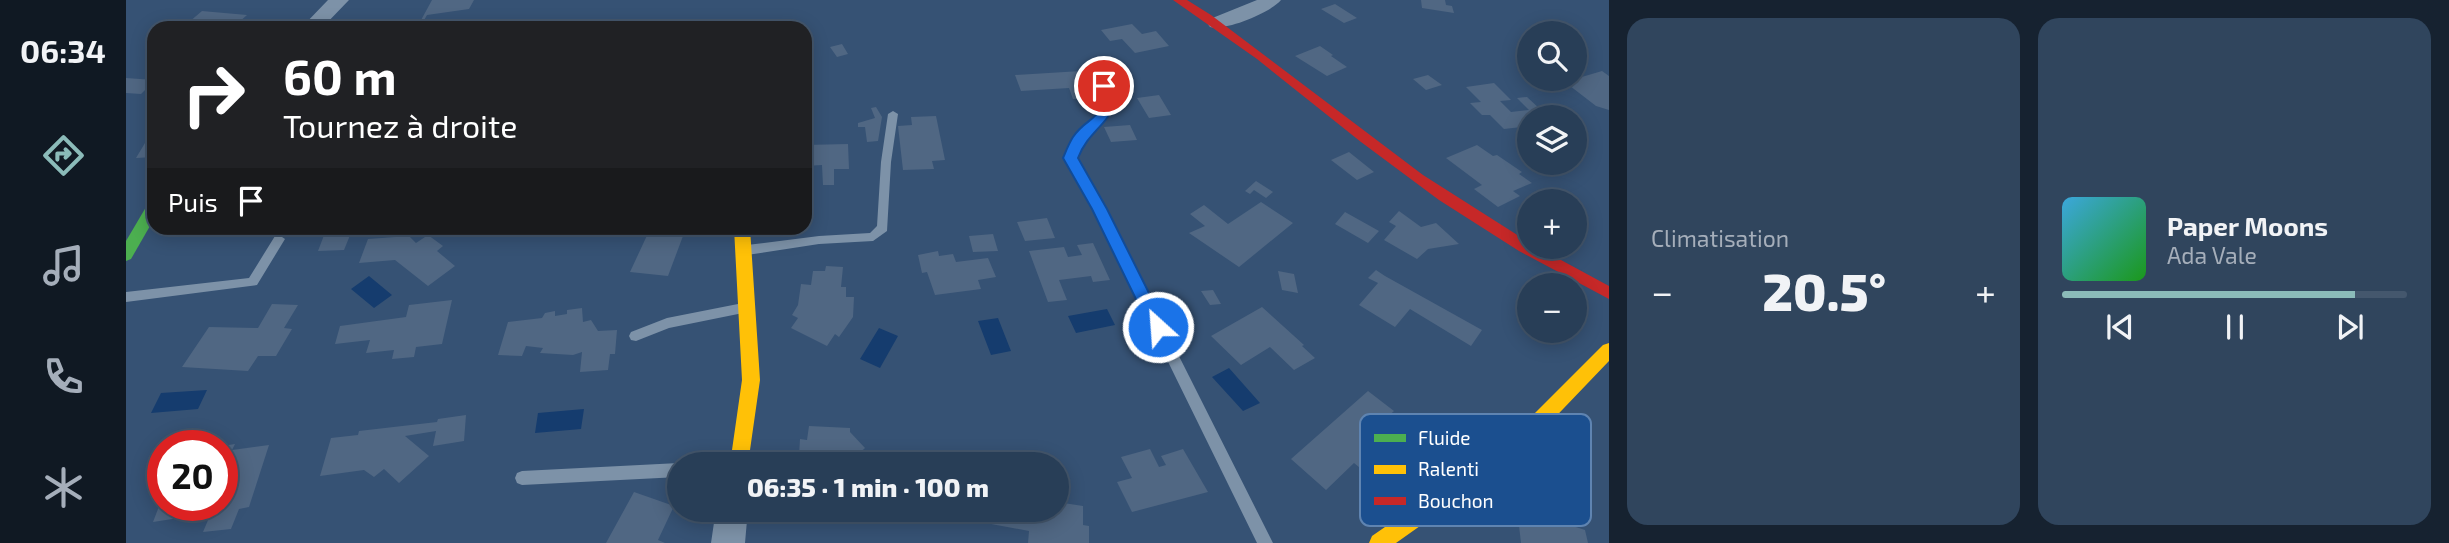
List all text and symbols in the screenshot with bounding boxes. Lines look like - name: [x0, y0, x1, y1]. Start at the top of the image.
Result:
- map controls: [1517, 21, 1587, 343]
- button: search: [1517, 21, 1587, 91]
- text: 06:34: [20, 31, 106, 69]
- text: 60 m: [283, 46, 397, 105]
- icon: right: [168, 49, 259, 140]
- pin: [1074, 56, 1134, 116]
- icon: arrive: [1085, 67, 1123, 105]
- button: layers: [1517, 105, 1587, 175]
- text: Tournez à droite: [283, 106, 517, 144]
- icon: directions: [39, 131, 88, 180]
- icon: arrive: [232, 182, 270, 220]
- text: Puis: [168, 186, 218, 217]
- button: +: [1517, 189, 1587, 259]
- text: Paper Moons: [2167, 210, 2328, 241]
- text: Climatisation: [1651, 224, 1789, 252]
- icon: music: [39, 241, 88, 290]
- text: Ada Vale: [2167, 241, 2257, 269]
- text: 20.5°: [1762, 259, 1886, 321]
- text: −: [1651, 268, 1673, 314]
- text: +: [1975, 268, 1996, 314]
- button: −: [1517, 273, 1587, 343]
- position arrow: [1121, 290, 1195, 364]
- icon: previous: [2101, 308, 2139, 346]
- icon: pause: [2216, 308, 2254, 346]
- icon: next: [2331, 308, 2369, 346]
- icon: phone: [39, 352, 88, 401]
- legend: [1360, 414, 1591, 526]
- text: Fluide: [1418, 426, 1471, 449]
- speed limit sign: 20: [147, 430, 238, 521]
- text: Ralenti: [1418, 457, 1479, 480]
- icon: climate: [39, 463, 88, 512]
- text: 06:35 · 1 min · 100 m: [747, 471, 989, 502]
- text: Bouchon: [1418, 489, 1494, 512]

